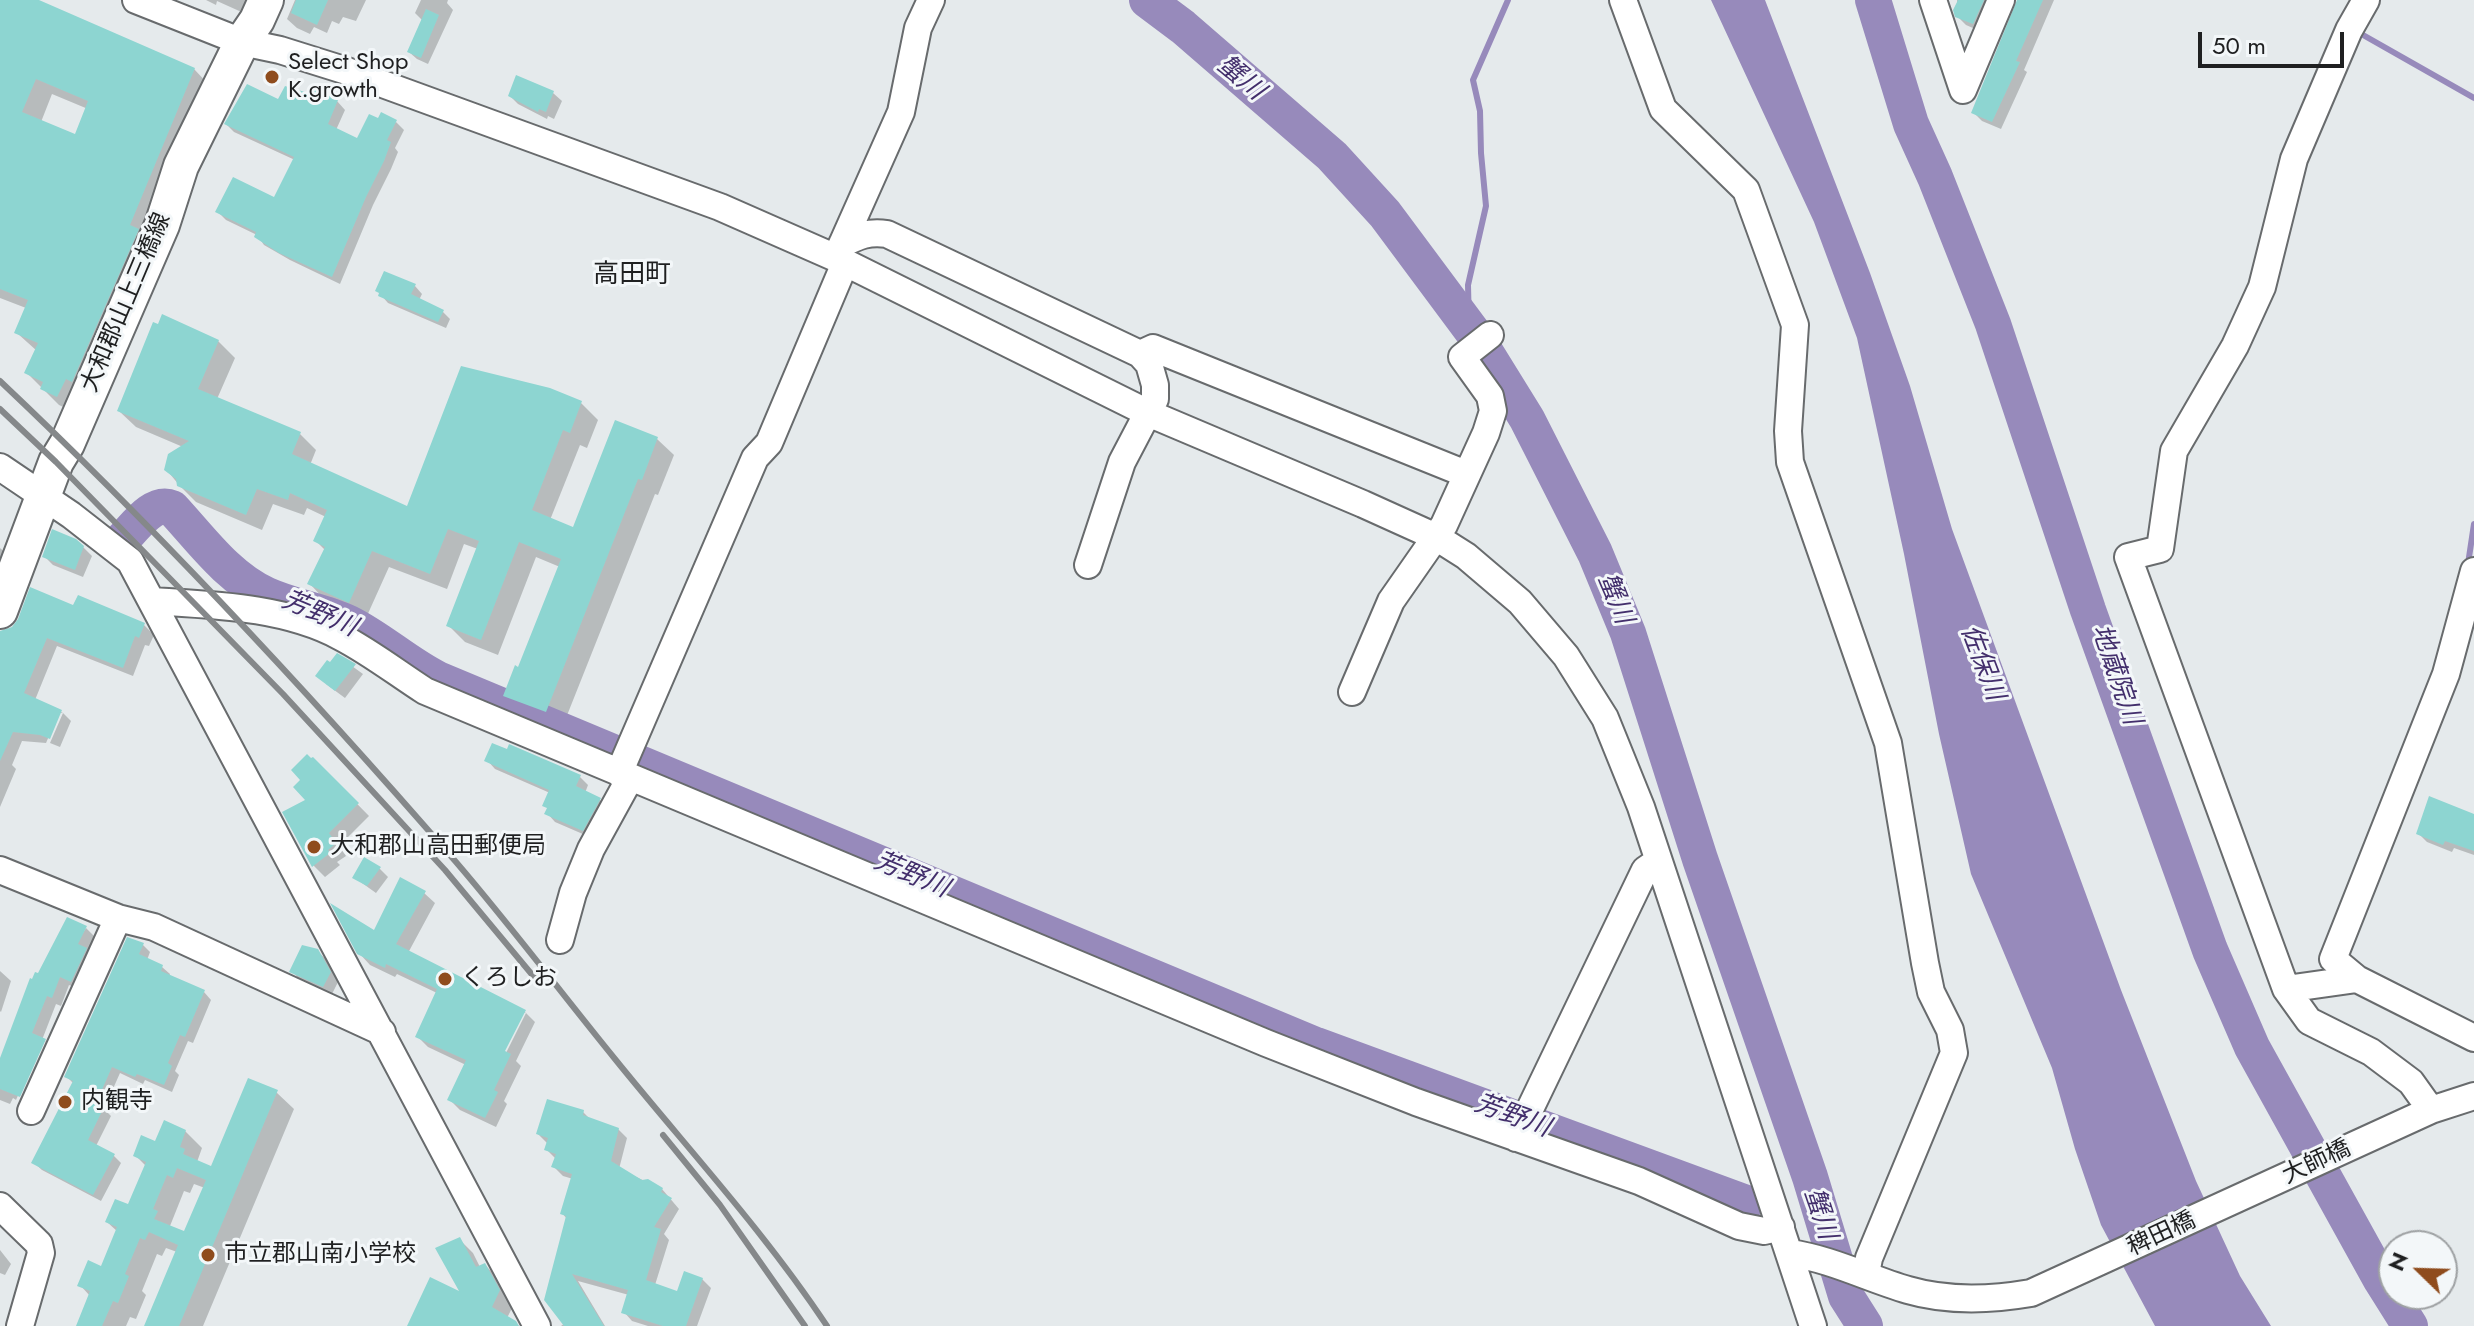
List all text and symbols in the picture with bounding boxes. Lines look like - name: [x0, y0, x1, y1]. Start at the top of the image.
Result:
- scale bar: [2202, 16, 2348, 66]
- text: 50 m: [2212, 28, 2266, 63]
- place label: Select Shop K.growth: [288, 49, 408, 105]
- water label: 蟹川: [1210, 50, 1270, 108]
- marker: Select Shop K.growth: [263, 68, 281, 86]
- street label: 大和郡山上三橋線: [76, 209, 178, 397]
- district label: 高田町: [593, 260, 671, 292]
- water label: 蟹川: [1590, 569, 1638, 629]
- water label: 芳野川: [277, 585, 361, 645]
- water label: 佐保川: [1952, 621, 2010, 705]
- water label: 地蔵院川: [2083, 621, 2147, 729]
- place label: 大和郡山高田郵便局: [330, 833, 546, 861]
- marker: 大和郡山高田郵便局: [305, 838, 323, 856]
- water label: 芳野川: [869, 846, 953, 906]
- place label: くろしお: [461, 965, 557, 993]
- marker: くろしお: [436, 970, 454, 988]
- place label: 内観寺: [81, 1088, 153, 1116]
- water label: 芳野川: [1470, 1089, 1554, 1145]
- marker: 内観寺: [56, 1093, 74, 1111]
- street label: 大師橋: [2278, 1135, 2356, 1191]
- water label: 蟹川: [1796, 1184, 1842, 1244]
- street label: 稗田橋: [2123, 1207, 2201, 1263]
- north arrow: [2378, 1230, 2458, 1310]
- place label: 市立郡山南小学校: [224, 1241, 416, 1269]
- marker: 市立郡山南小学校: [199, 1246, 217, 1264]
- text: N: [2380, 1247, 2416, 1276]

